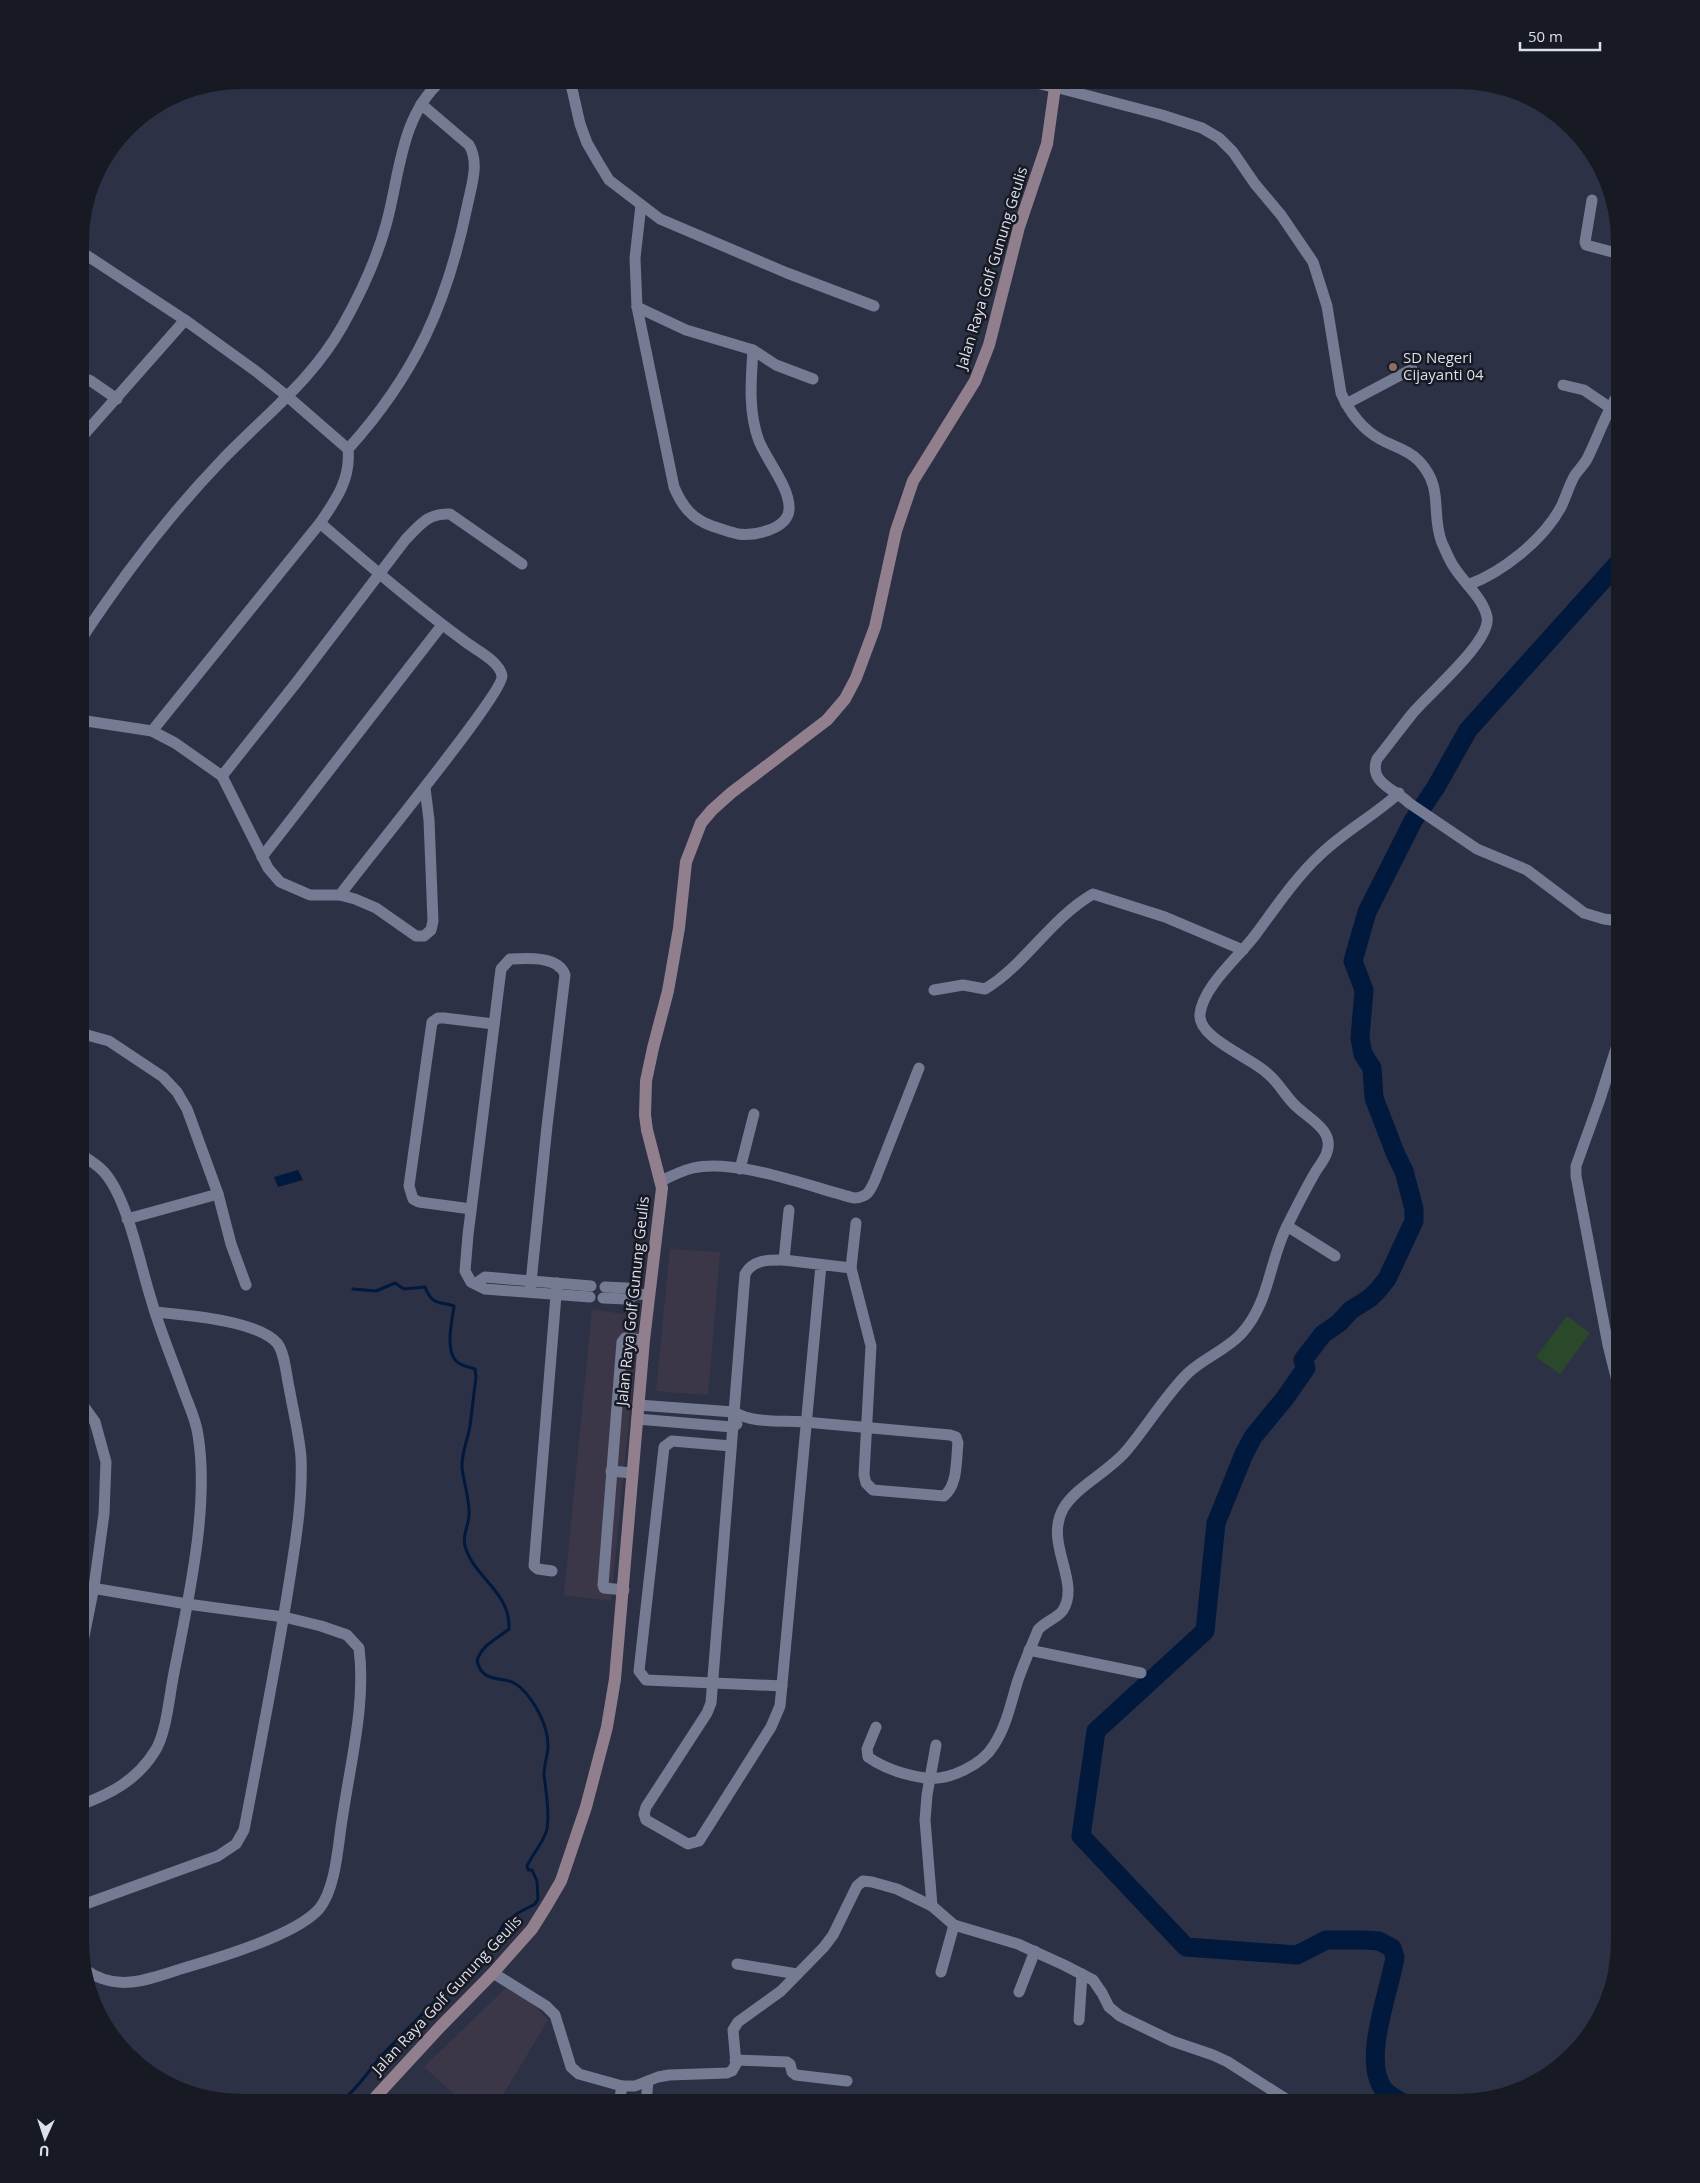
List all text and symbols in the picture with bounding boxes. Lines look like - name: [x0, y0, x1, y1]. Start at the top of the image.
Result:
- scale bar: [1520, 20, 1600, 52]
- text: 50 m: [1528, 26, 1563, 46]
- street label: Jalan Raya Golf Gunung Geulis: [950, 164, 1031, 373]
- place label: SD Negeri Cijayanti 04: [1403, 347, 1484, 384]
- marker: SD Negeri Cijayanti 04: [1387, 361, 1399, 373]
- street label: Jalan Raya Golf Gunung Geulis: [611, 1195, 653, 1409]
- street label: Jalan Raya Golf Gunung Geulis: [366, 1910, 525, 2080]
- north arrow: [20, 2113, 70, 2163]
- text: U: [39, 2142, 50, 2161]

